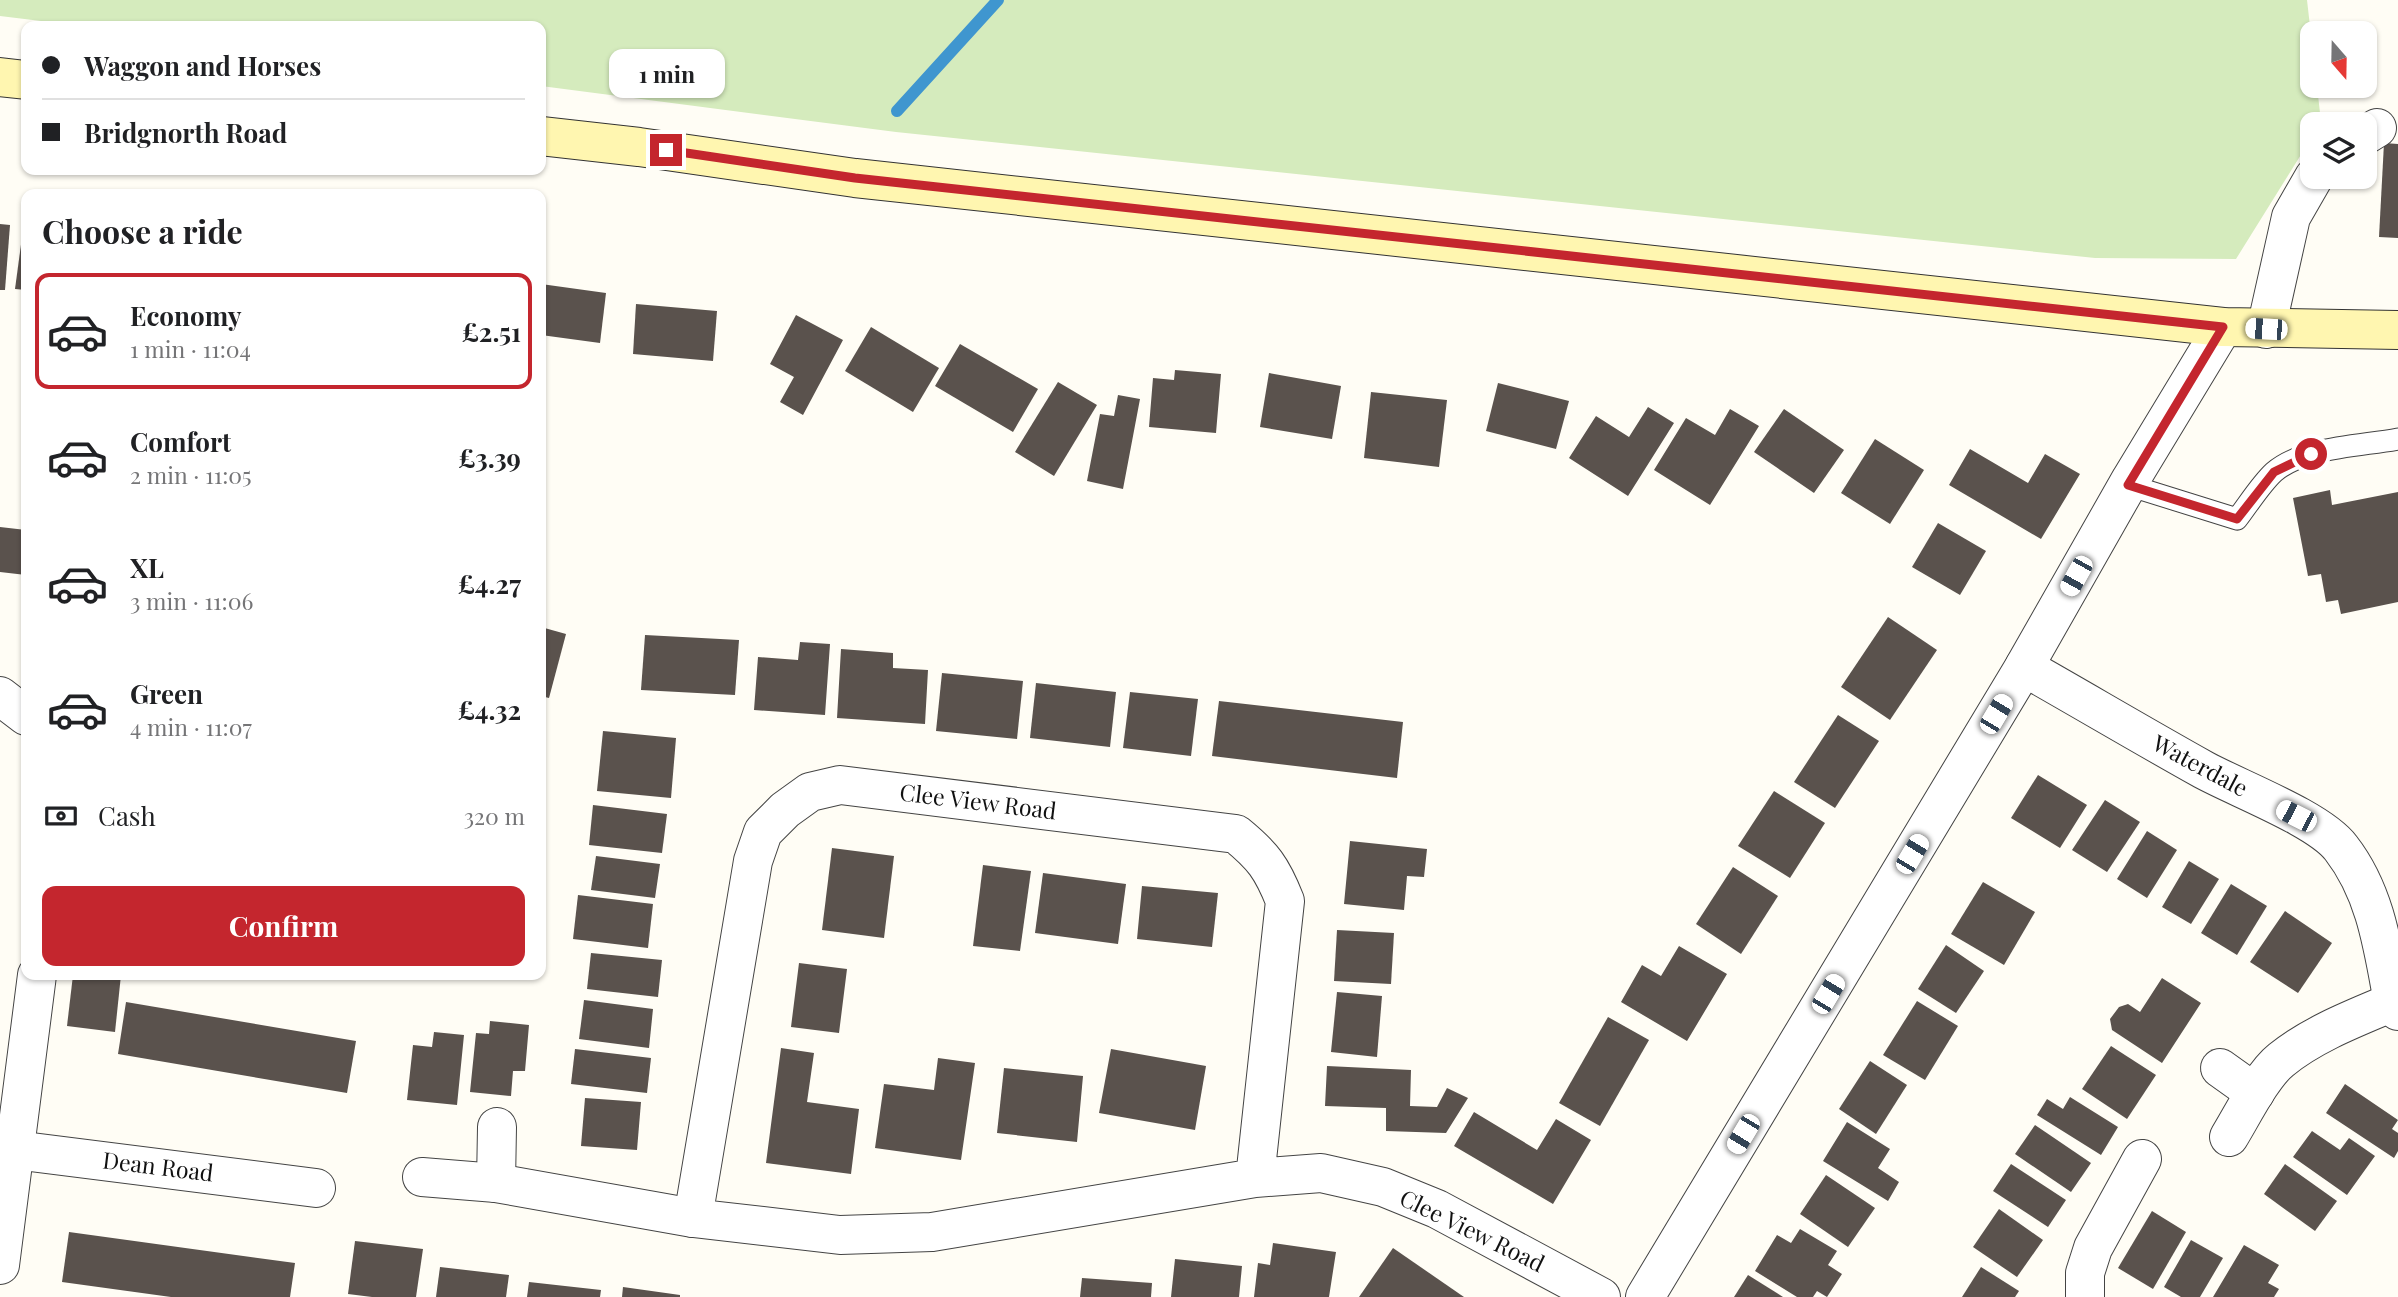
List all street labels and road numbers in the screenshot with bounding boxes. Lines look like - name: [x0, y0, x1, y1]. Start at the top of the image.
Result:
- street label: Waterdale: [2147, 726, 2254, 803]
- street label: Clee View Road: [898, 776, 1058, 826]
- street label: Dean Road: [101, 1143, 215, 1188]
- street label: Clee View Road: [1395, 1181, 1550, 1278]

